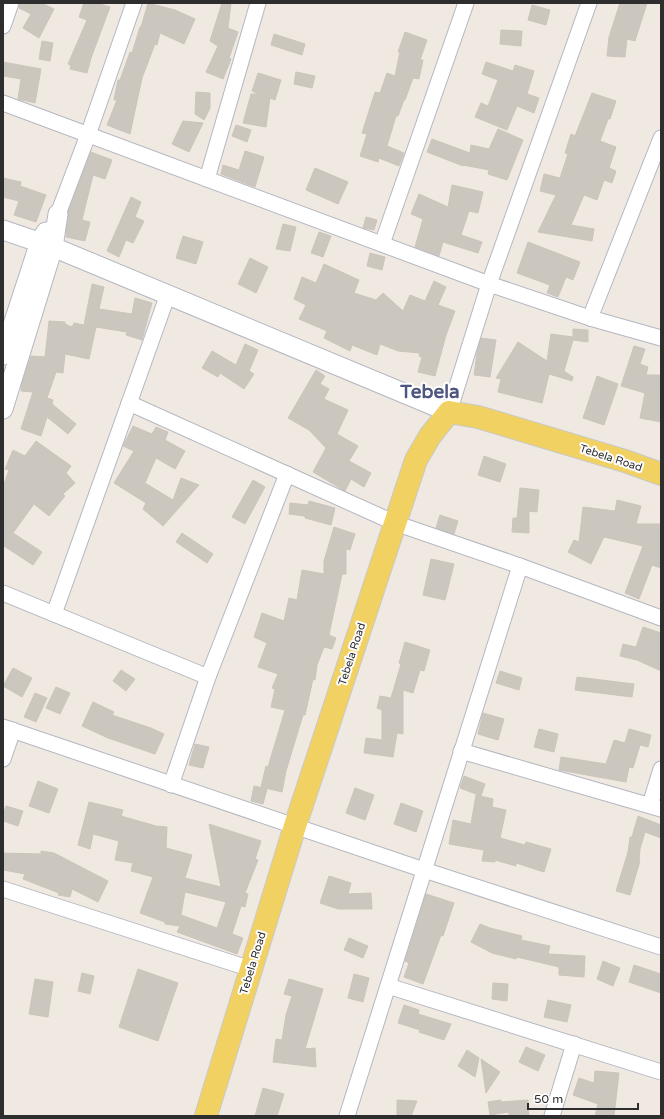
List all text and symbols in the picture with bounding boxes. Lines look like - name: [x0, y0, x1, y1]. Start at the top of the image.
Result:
- district label: Tebela: [399, 381, 460, 403]
- street label: Tebela Road: [578, 442, 644, 474]
- street label: Tebela Road: [336, 621, 368, 687]
- street label: Tebela Road: [237, 930, 269, 996]
- scale bar: [528, 1085, 638, 1111]
- text: 50 m: [534, 1092, 563, 1106]

